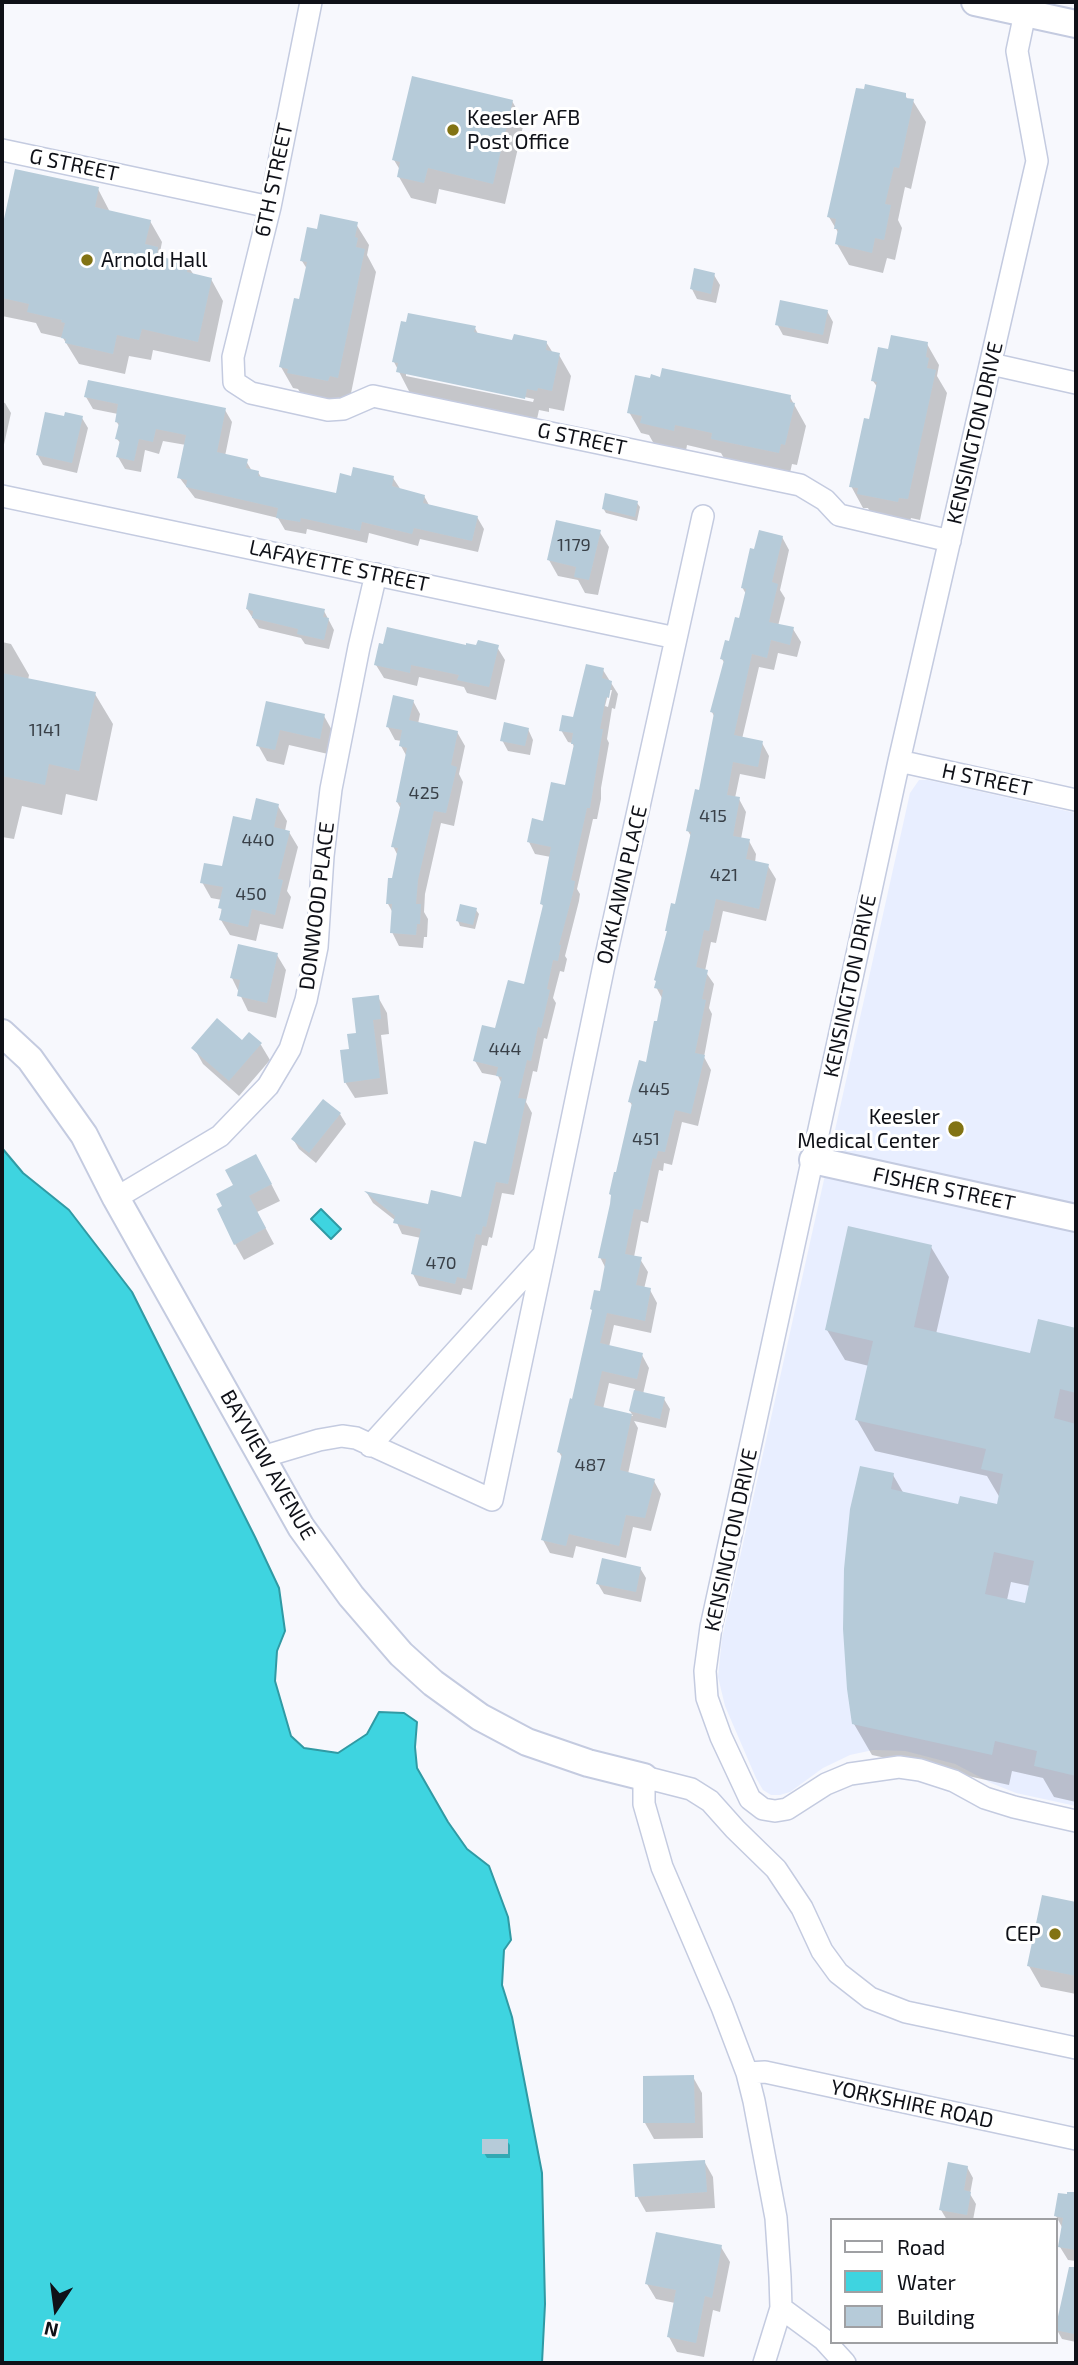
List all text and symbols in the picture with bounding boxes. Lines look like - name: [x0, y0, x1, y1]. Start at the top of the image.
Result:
- place label: Keesler AFB Post Office: [467, 105, 580, 155]
- street label: 6TH STREET: [250, 121, 298, 239]
- marker: Keesler AFB Post Office: [445, 122, 461, 138]
- street label: G STREET: [27, 143, 121, 187]
- place label: Arnold Hall: [101, 247, 208, 273]
- marker: Arnold Hall: [79, 252, 95, 268]
- street label: KENSINGTON DRIVE: [942, 339, 1008, 527]
- street label: G STREET: [535, 417, 629, 461]
- house number: 1179: [557, 534, 591, 556]
- street label: LAFAYETTE STREET: [247, 535, 431, 597]
- house number: 1141: [29, 719, 61, 741]
- street label: H STREET: [940, 758, 1034, 802]
- house number: 425: [409, 782, 439, 804]
- street label: OAKLAWN PLACE: [591, 803, 653, 967]
- house number: 415: [699, 805, 727, 827]
- street label: DONWOOD PLACE: [294, 820, 340, 992]
- house number: 440: [242, 829, 274, 851]
- house number: 421: [710, 864, 738, 886]
- house number: 450: [235, 883, 267, 905]
- street label: KENSINGTON DRIVE: [818, 892, 882, 1080]
- house number: 444: [488, 1038, 522, 1060]
- house number: 445: [638, 1078, 670, 1100]
- place label: Keesler Medical Center: [797, 1104, 940, 1154]
- marker: Keesler Medical Center: [946, 1119, 966, 1139]
- house number: 451: [632, 1128, 660, 1150]
- street label: FISHER STREET: [871, 1162, 1017, 1216]
- house number: 470: [425, 1252, 457, 1274]
- street label: BAYVIEW AVENUE: [215, 1386, 321, 1544]
- street label: KENSINGTON DRIVE: [699, 1446, 763, 1634]
- house number: 487: [574, 1454, 606, 1476]
- place label: CEP: [1005, 1921, 1041, 1947]
- marker: CEP: [1047, 1926, 1063, 1942]
- street label: YORKSHIRE ROAD: [828, 2074, 996, 2134]
- legend: [830, 2218, 1057, 2344]
- text: Road: [897, 2234, 945, 2259]
- text: Water: [897, 2269, 956, 2294]
- north arrow: [21, 2274, 91, 2344]
- text: Building: [897, 2304, 975, 2329]
- text: N: [42, 2317, 60, 2343]

